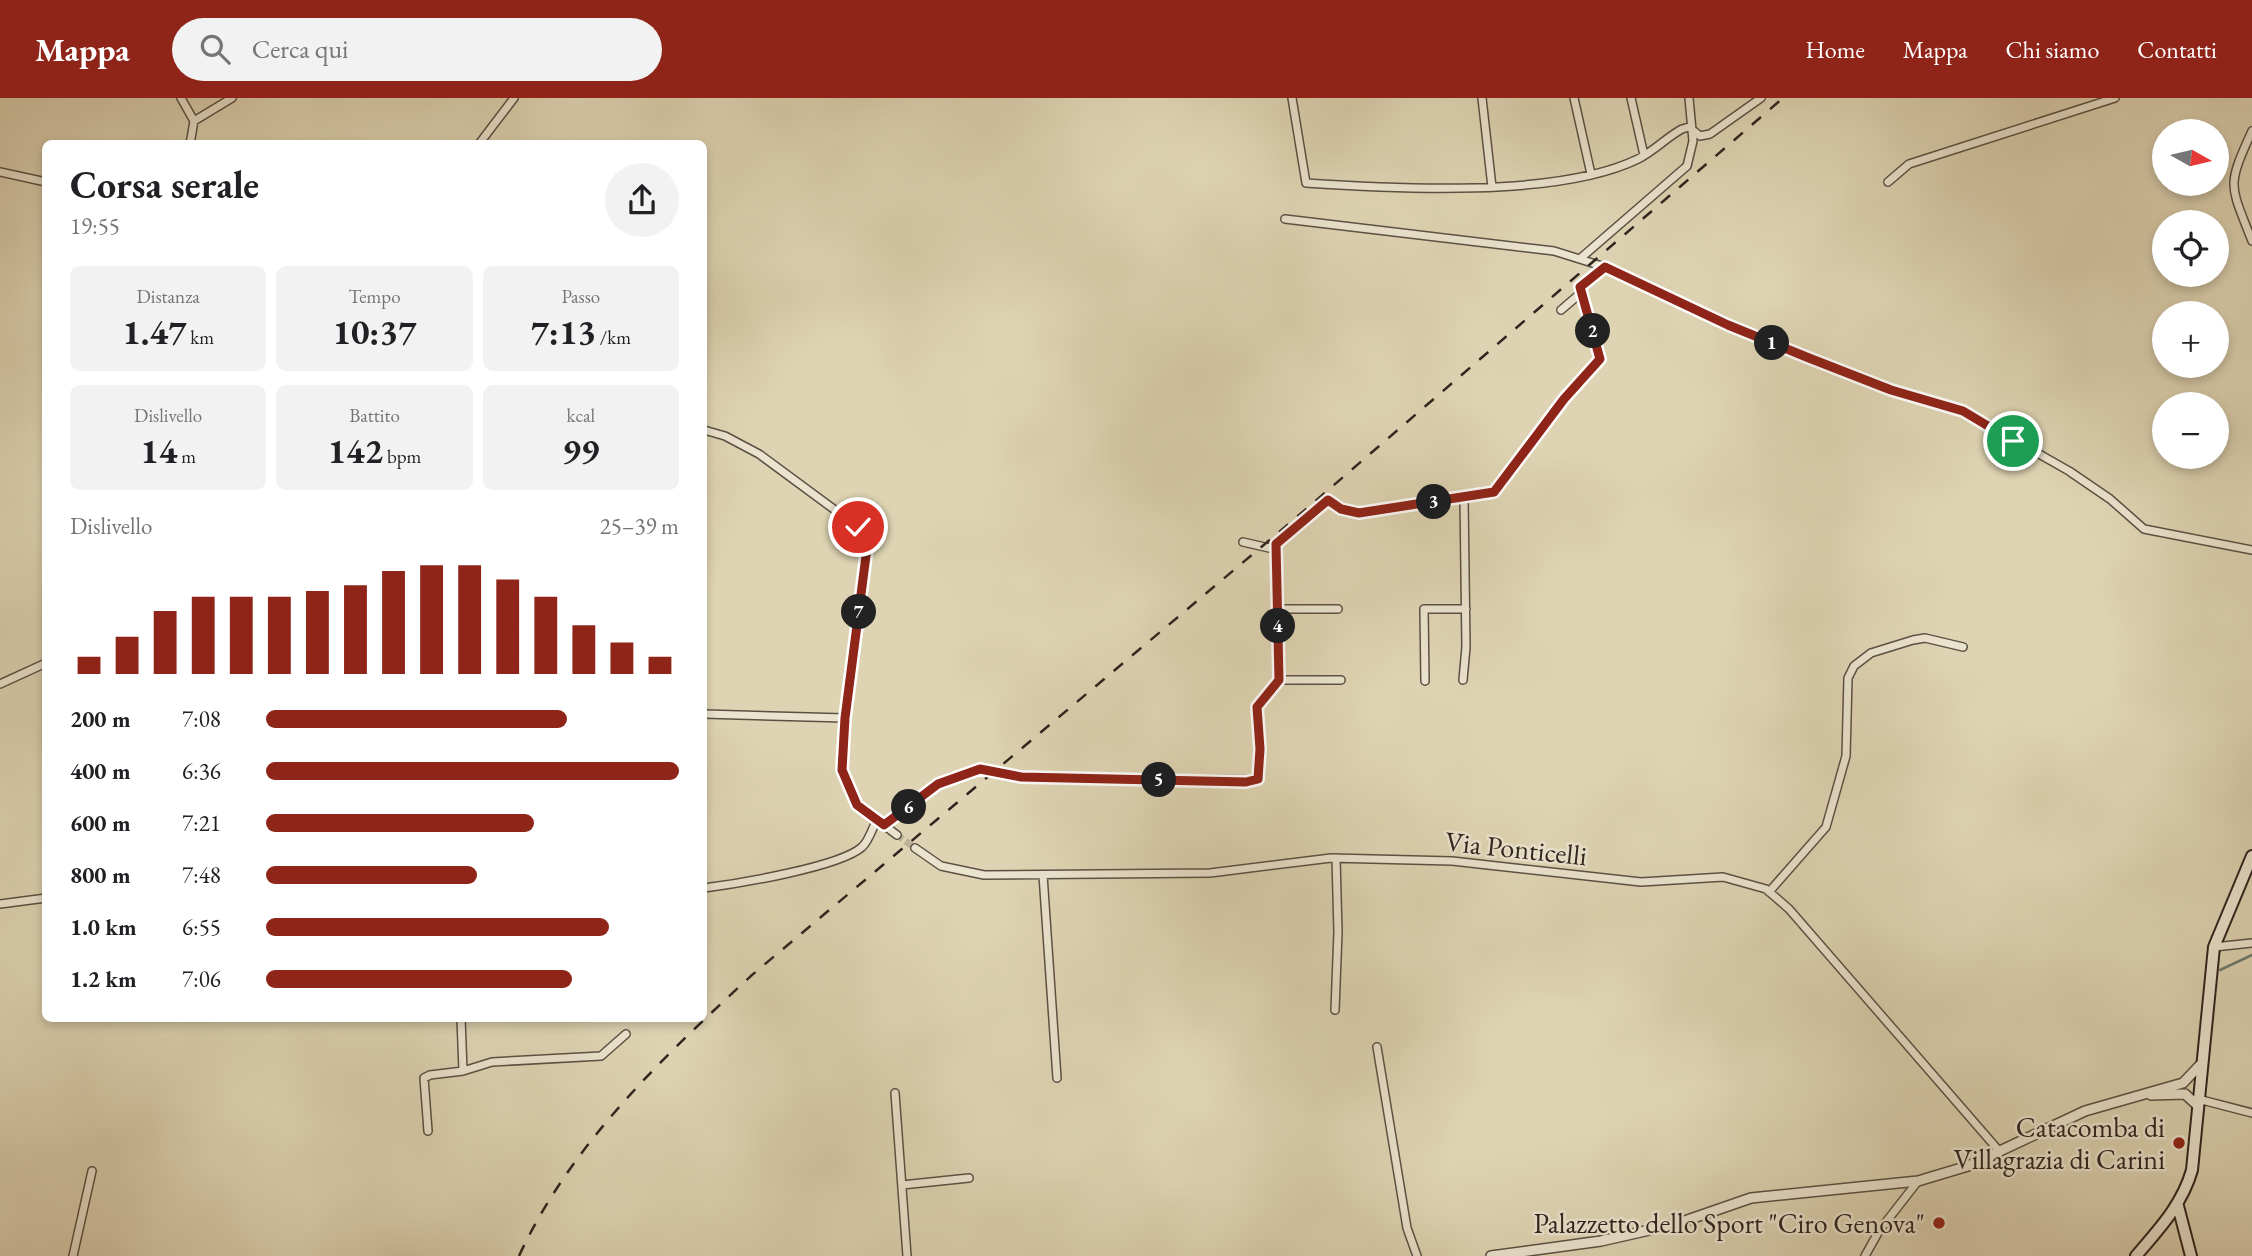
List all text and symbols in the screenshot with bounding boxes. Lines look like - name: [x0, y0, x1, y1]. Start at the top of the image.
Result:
- search box: [172, 18, 662, 81]
- text: Mappa: [35, 28, 130, 71]
- icon: search: [196, 30, 234, 68]
- text: Cerca qui: [252, 32, 348, 66]
- text: Home: [1805, 34, 1865, 65]
- text: Mappa: [1903, 34, 1968, 65]
- text: Chi siamo: [2006, 34, 2099, 65]
- text: Contatti: [2137, 34, 2217, 65]
- north arrow: [2152, 119, 2230, 196]
- map controls: [2152, 119, 2229, 469]
- text: Corsa serale: [70, 160, 259, 209]
- button: share: [605, 163, 679, 237]
- button: locate: [2152, 210, 2229, 287]
- text: 19:55: [70, 211, 120, 241]
- text: Distanza: [136, 284, 200, 309]
- text: Tempo: [348, 284, 401, 309]
- text: Passo: [561, 284, 600, 309]
- button: +: [2152, 301, 2229, 378]
- text: 1.47: [122, 309, 187, 354]
- text: 10:37: [333, 309, 416, 354]
- text: 7:13: [531, 309, 596, 354]
- pin: 2: [1576, 314, 1610, 348]
- text: 2: [1587, 318, 1598, 343]
- text: km: [187, 325, 214, 350]
- text: /km: [596, 325, 631, 350]
- pin: 1: [1754, 326, 1790, 360]
- text: 1: [1766, 330, 1777, 355]
- button: −: [2152, 392, 2229, 469]
- text: Dislivello: [134, 403, 202, 428]
- text: Battito: [349, 403, 400, 428]
- text: kcal: [567, 403, 595, 428]
- pin: [1983, 411, 2043, 471]
- icon: arrive: [1994, 422, 2032, 460]
- text: 14: [140, 428, 177, 473]
- text: 142: [328, 428, 383, 473]
- text: 99: [562, 428, 599, 473]
- text: m: [177, 444, 196, 469]
- text: bpm: [383, 444, 421, 469]
- pin: 3: [1416, 484, 1452, 520]
- text: 3: [1428, 489, 1439, 514]
- pin: [828, 497, 888, 557]
- icon: check: [839, 508, 877, 546]
- text: Dislivello: [70, 511, 152, 541]
- text: 25–39 m: [600, 511, 679, 541]
- pin: 7: [842, 594, 876, 630]
- text: 7: [853, 599, 864, 624]
- pin: 4: [1260, 608, 1296, 644]
- text: 4: [1272, 613, 1283, 638]
- text: 200 m: [70, 704, 131, 734]
- text: 7:08: [182, 704, 221, 734]
- text: 400 m: [70, 756, 131, 786]
- text: 6:36: [182, 756, 221, 786]
- pin: 5: [1142, 762, 1176, 798]
- text: 5: [1153, 767, 1164, 792]
- pin: 6: [892, 790, 926, 824]
- text: 6: [903, 794, 914, 819]
- text: 600 m: [70, 808, 131, 838]
- text: 7:21: [182, 808, 221, 838]
- street label: Via Ponticelli: [1443, 823, 1589, 873]
- text: 800 m: [70, 860, 131, 890]
- text: 7:48: [182, 860, 221, 890]
- text: 1.0 km: [70, 912, 137, 942]
- text: 6:55: [182, 912, 221, 942]
- text: 1.2 km: [70, 964, 137, 994]
- text: 7:06: [182, 964, 221, 994]
- place label: Catacomba di Villagrazia di Carini: [1953, 1109, 2165, 1177]
- marker: Catacomba di Villagrazia di Carini: [2171, 1135, 2187, 1151]
- place label: Palazzetto dello Sport "Ciro Genova": [1534, 1205, 1925, 1241]
- marker: Palazzetto dello Sport "Ciro Genova": [1931, 1215, 1947, 1231]

